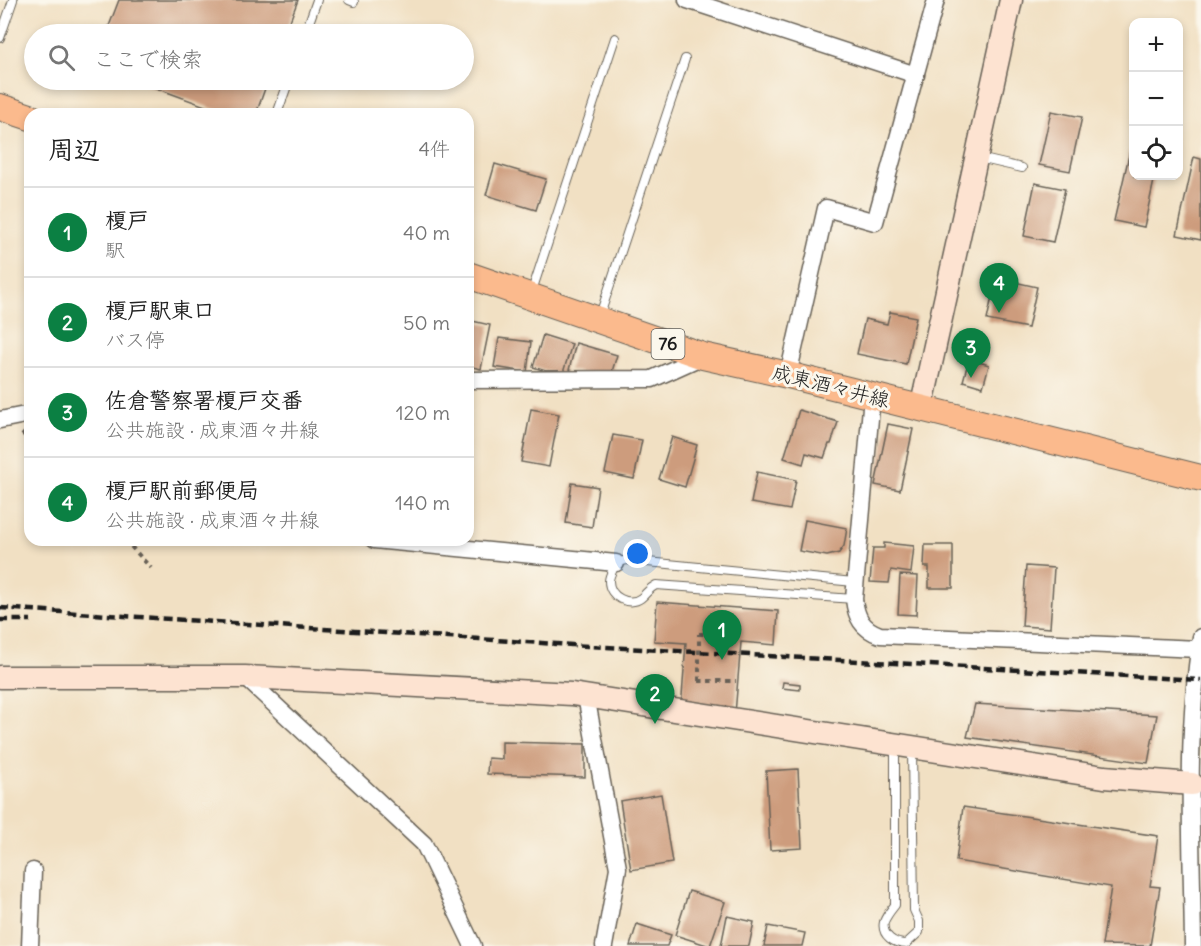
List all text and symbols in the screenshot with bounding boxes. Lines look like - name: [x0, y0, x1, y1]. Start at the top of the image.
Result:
- map controls: [1129, 18, 1183, 180]
- button: +: [1129, 18, 1183, 72]
- search box: [24, 24, 474, 90]
- icon: search: [45, 41, 78, 74]
- text: ここで検索: [93, 45, 203, 73]
- button: −: [1129, 72, 1183, 126]
- button: locate: [1129, 126, 1183, 180]
- text: 周辺: [48, 133, 100, 166]
- text: 4件: [418, 136, 450, 161]
- text: 榎戸: [105, 206, 149, 234]
- text: 1: [64, 220, 71, 245]
- text: 40 m: [403, 220, 450, 245]
- text: 駅: [105, 237, 125, 262]
- pin: 4: [980, 264, 1018, 313]
- text: 榎戸駅東口: [105, 296, 215, 324]
- text: 2: [62, 310, 73, 335]
- text: 50 m: [403, 310, 450, 335]
- text: バス停: [105, 327, 165, 352]
- pin: 3: [952, 328, 990, 378]
- road number: 76: [652, 329, 684, 359]
- street label: 成東酒々井線: [770, 359, 892, 412]
- text: 佐倉警察署榎戸交番: [105, 386, 303, 414]
- text: 3: [62, 400, 73, 425]
- text: 120 m: [396, 400, 450, 425]
- text: 公共施設 · 成東酒々井線: [105, 417, 319, 442]
- text: 榎戸駅前郵便局: [105, 476, 259, 504]
- text: 4: [62, 490, 73, 515]
- text: 140 m: [395, 490, 450, 515]
- text: 公共施設 · 成東酒々井線: [105, 507, 319, 532]
- your location: [623, 539, 652, 568]
- pin: 1: [702, 610, 742, 660]
- pin: 2: [636, 674, 674, 724]

